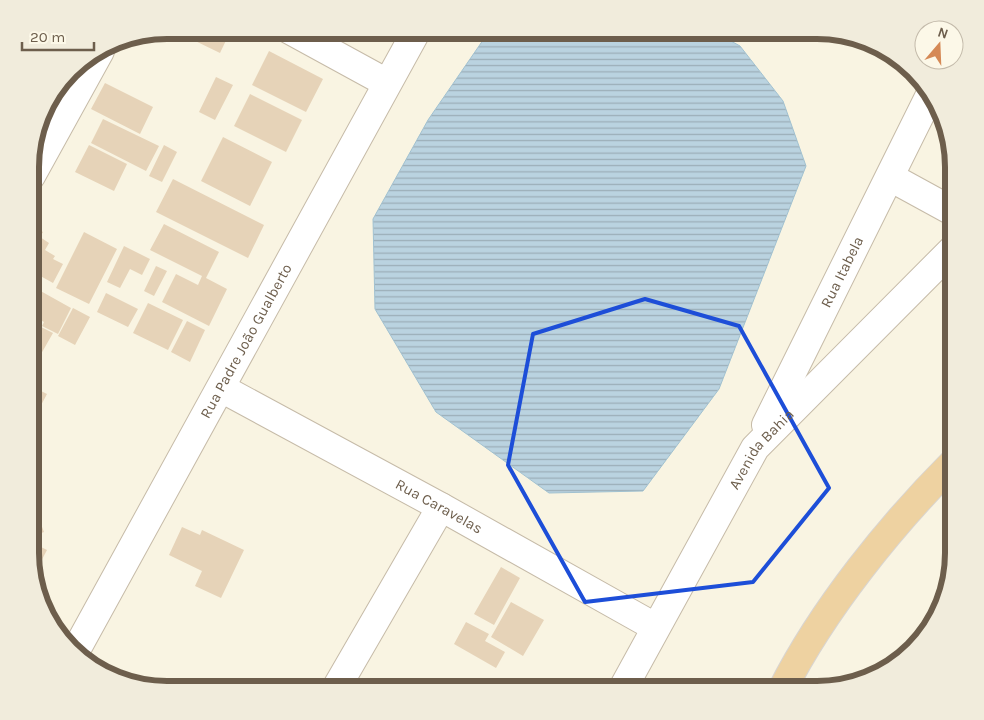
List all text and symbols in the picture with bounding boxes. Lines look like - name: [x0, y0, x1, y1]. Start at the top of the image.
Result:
- scale bar: [22, 20, 95, 52]
- north arrow: [914, 20, 964, 70]
- text: N: [936, 24, 951, 43]
- text: 20 m: [30, 28, 65, 46]
- street label: Rua Itabela: [817, 233, 867, 310]
- street label: Rua Padre João Gualberto: [196, 260, 296, 421]
- street label: Avenida Bahia: [725, 405, 798, 492]
- street label: Rua Caravelas: [392, 475, 486, 538]

